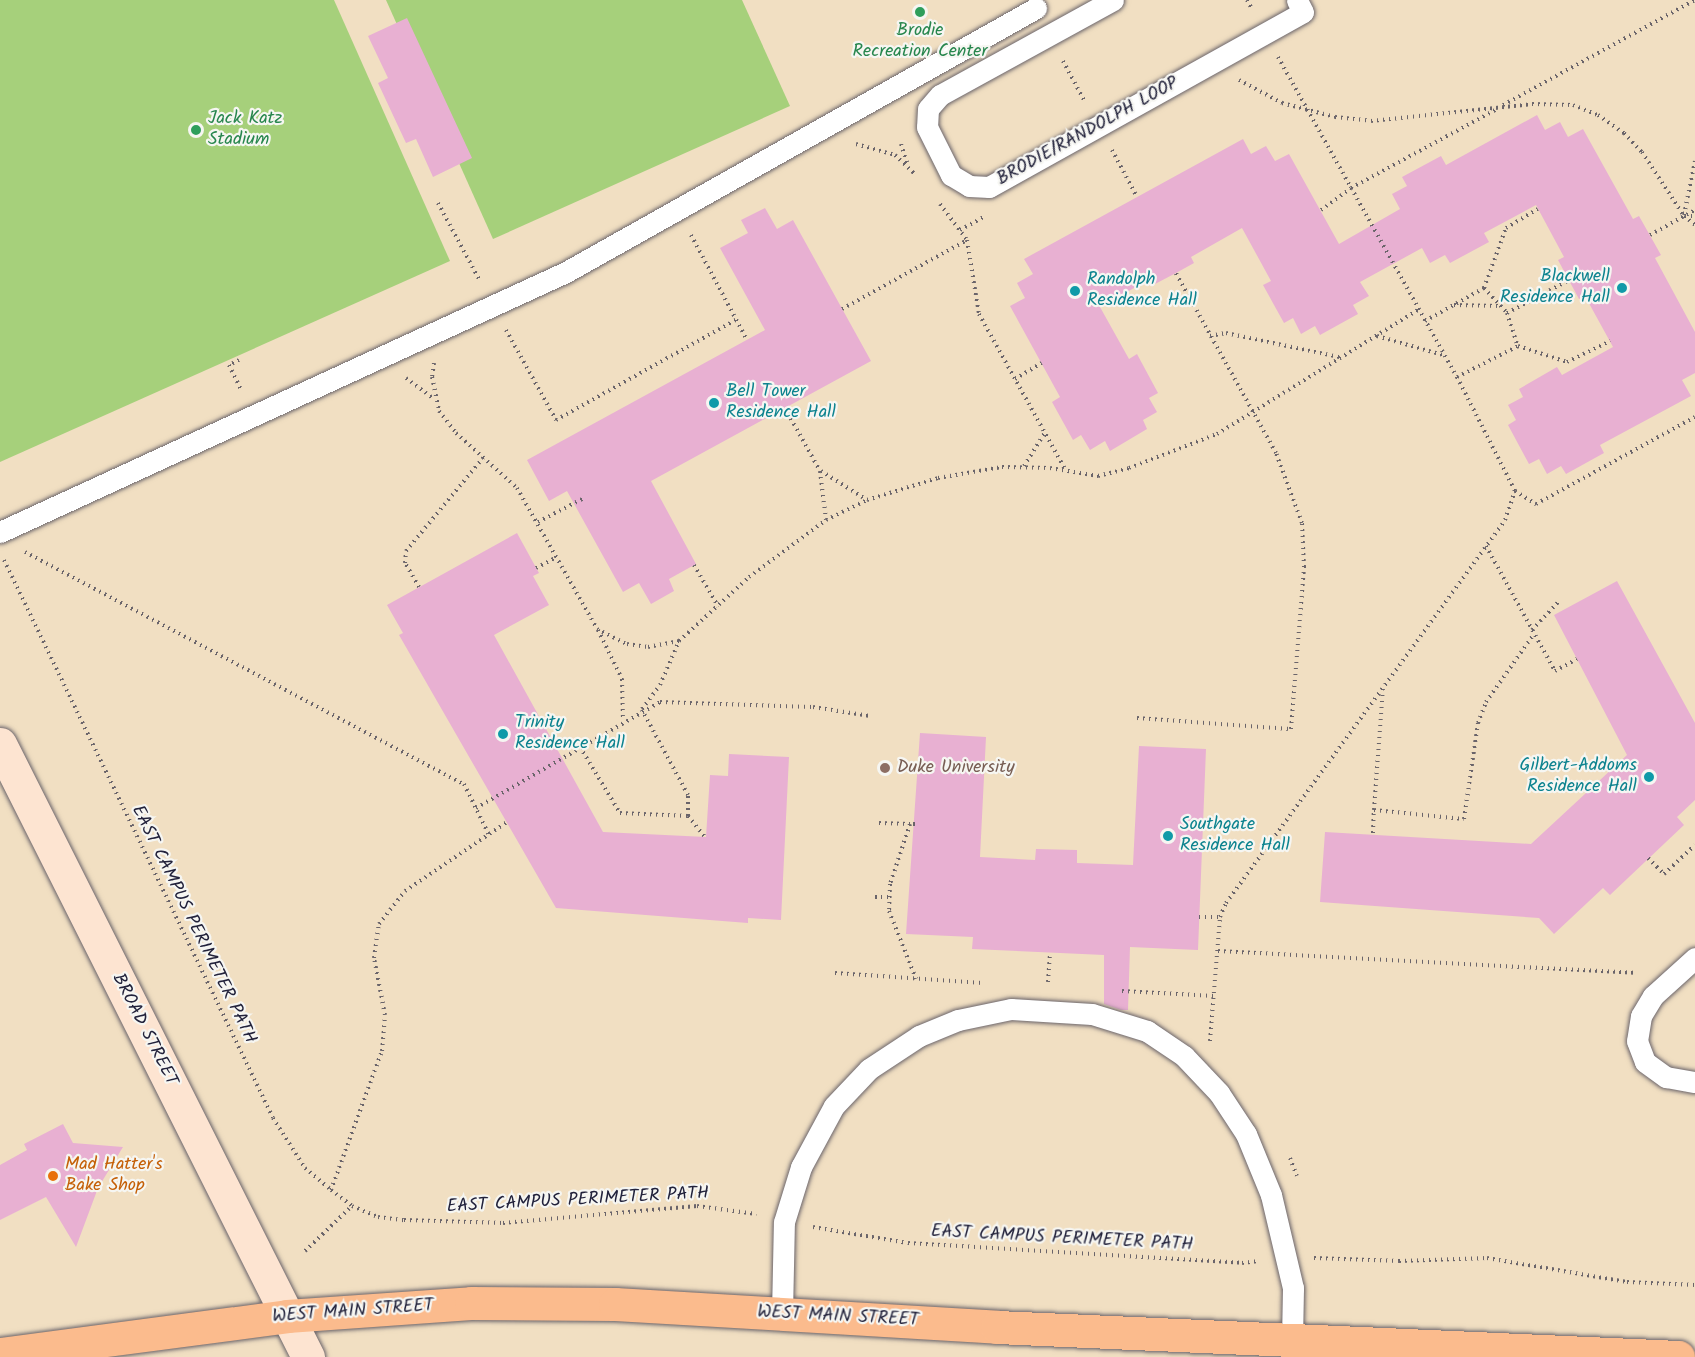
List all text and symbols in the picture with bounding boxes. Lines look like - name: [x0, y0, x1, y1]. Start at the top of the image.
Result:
- marker: Brodie Recreation Center: [913, 5, 927, 19]
- place label: Brodie Recreation Center: [853, 21, 987, 63]
- street label: BRODIE/RANDOLPH LOOP: [994, 73, 1182, 191]
- place label: Jack Katz Stadium: [208, 109, 283, 152]
- marker: Jack Katz Stadium: [189, 123, 203, 137]
- place label: Blackwell Residence Hall: [1500, 267, 1610, 310]
- place label: Randolph Residence Hall: [1087, 270, 1197, 312]
- marker: Blackwell Residence Hall: [1615, 281, 1629, 295]
- marker: Randolph Residence Hall: [1068, 284, 1082, 298]
- place label: Bell Tower Residence Hall: [726, 382, 836, 424]
- marker: Bell Tower Residence Hall: [707, 396, 721, 410]
- place label: Trinity Residence Hall: [515, 713, 625, 756]
- marker: Trinity Residence Hall: [496, 727, 510, 741]
- place label: Gilbert-Addoms Residence Hall: [1520, 756, 1637, 798]
- place label: Duke University: [897, 757, 1015, 779]
- marker: Duke University: [878, 761, 892, 775]
- marker: Gilbert-Addoms Residence Hall: [1642, 770, 1656, 784]
- street label: EAST CAMPUS PERIMETER PATH: [126, 802, 260, 1048]
- place label: Southgate Residence Hall: [1180, 815, 1290, 858]
- marker: Southgate Residence Hall: [1161, 829, 1175, 843]
- street label: BROAD STREET: [106, 970, 182, 1090]
- place label: Mad Hatter's Bake Shop: [65, 1155, 163, 1198]
- marker: Mad Hatter's Bake Shop: [46, 1169, 60, 1183]
- street label: EAST CAMPUS PERIMETER PATH: [446, 1183, 710, 1219]
- street label: EAST CAMPUS PERIMETER PATH: [930, 1221, 1194, 1257]
- street label: WEST MAIN STREET: [272, 1296, 434, 1328]
- street label: WEST MAIN STREET: [757, 1302, 919, 1332]

